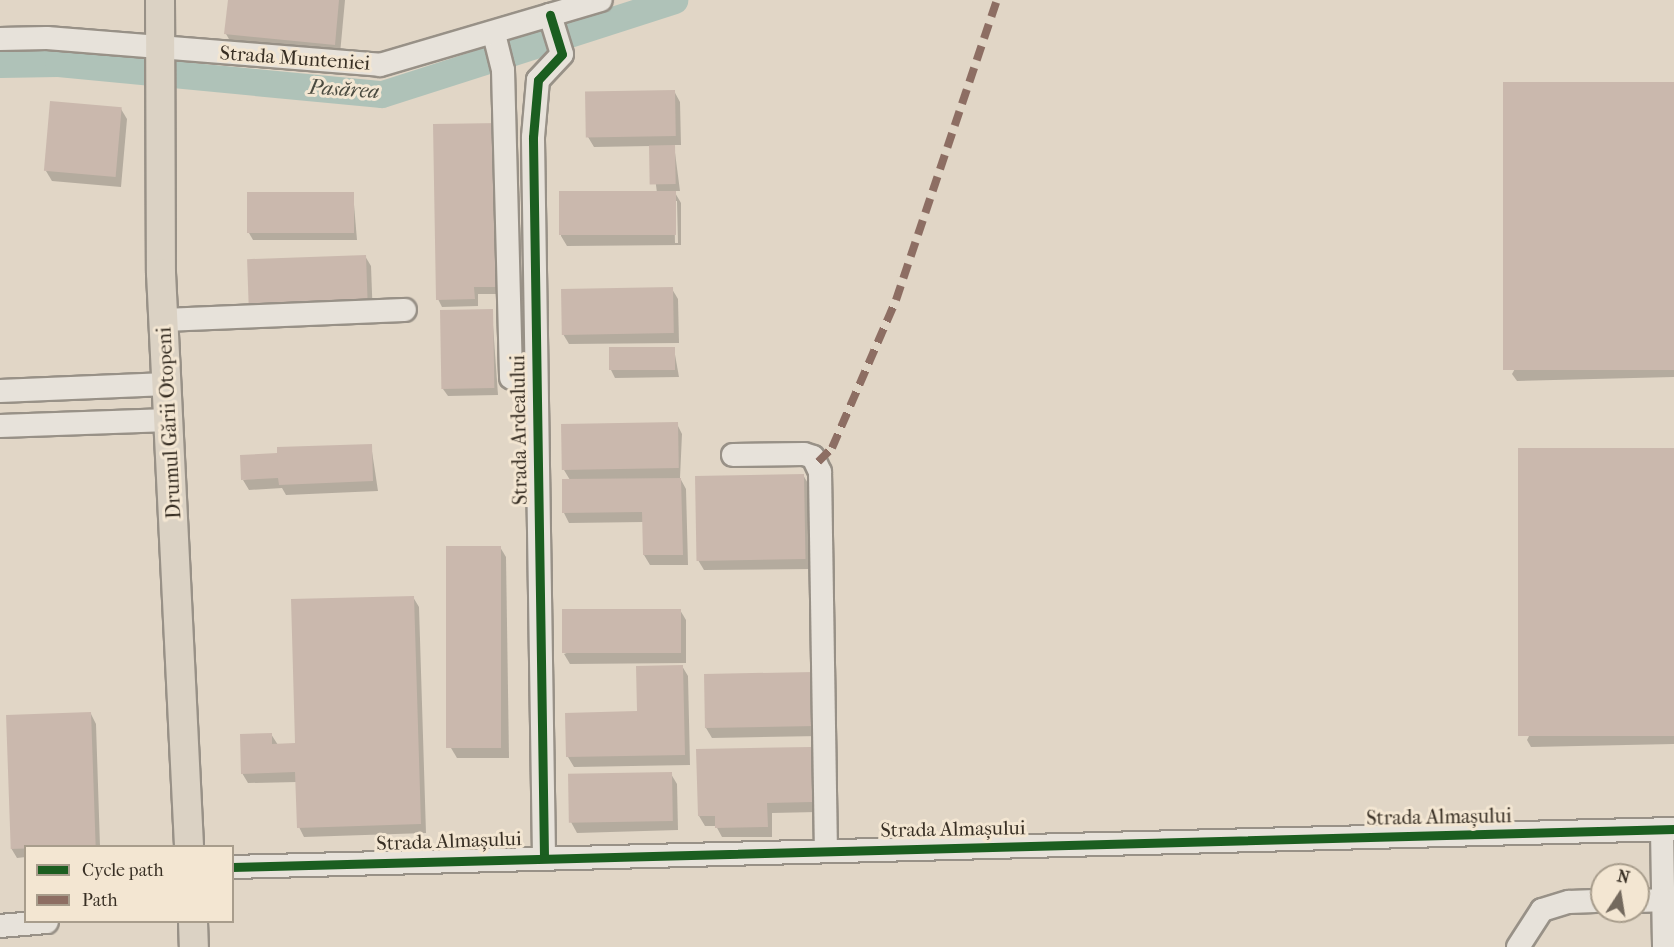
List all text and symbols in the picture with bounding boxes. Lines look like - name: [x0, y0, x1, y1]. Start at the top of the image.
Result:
- street label: Strada Munteniei: [219, 41, 371, 75]
- water label: Pasărea: [308, 74, 380, 104]
- street label: Drumul Gării Otopeni: [152, 326, 186, 520]
- street label: Strada Ardealului: [506, 355, 532, 505]
- street label: Strada Almașului: [1366, 804, 1512, 830]
- street label: Strada Almașului: [880, 816, 1026, 842]
- street label: Strada Almașului: [376, 826, 522, 856]
- legend: [24, 845, 234, 923]
- text: Cycle path: [82, 860, 163, 881]
- north arrow: [1590, 863, 1650, 923]
- text: N: [1616, 866, 1631, 887]
- text: Path: [82, 890, 118, 911]

